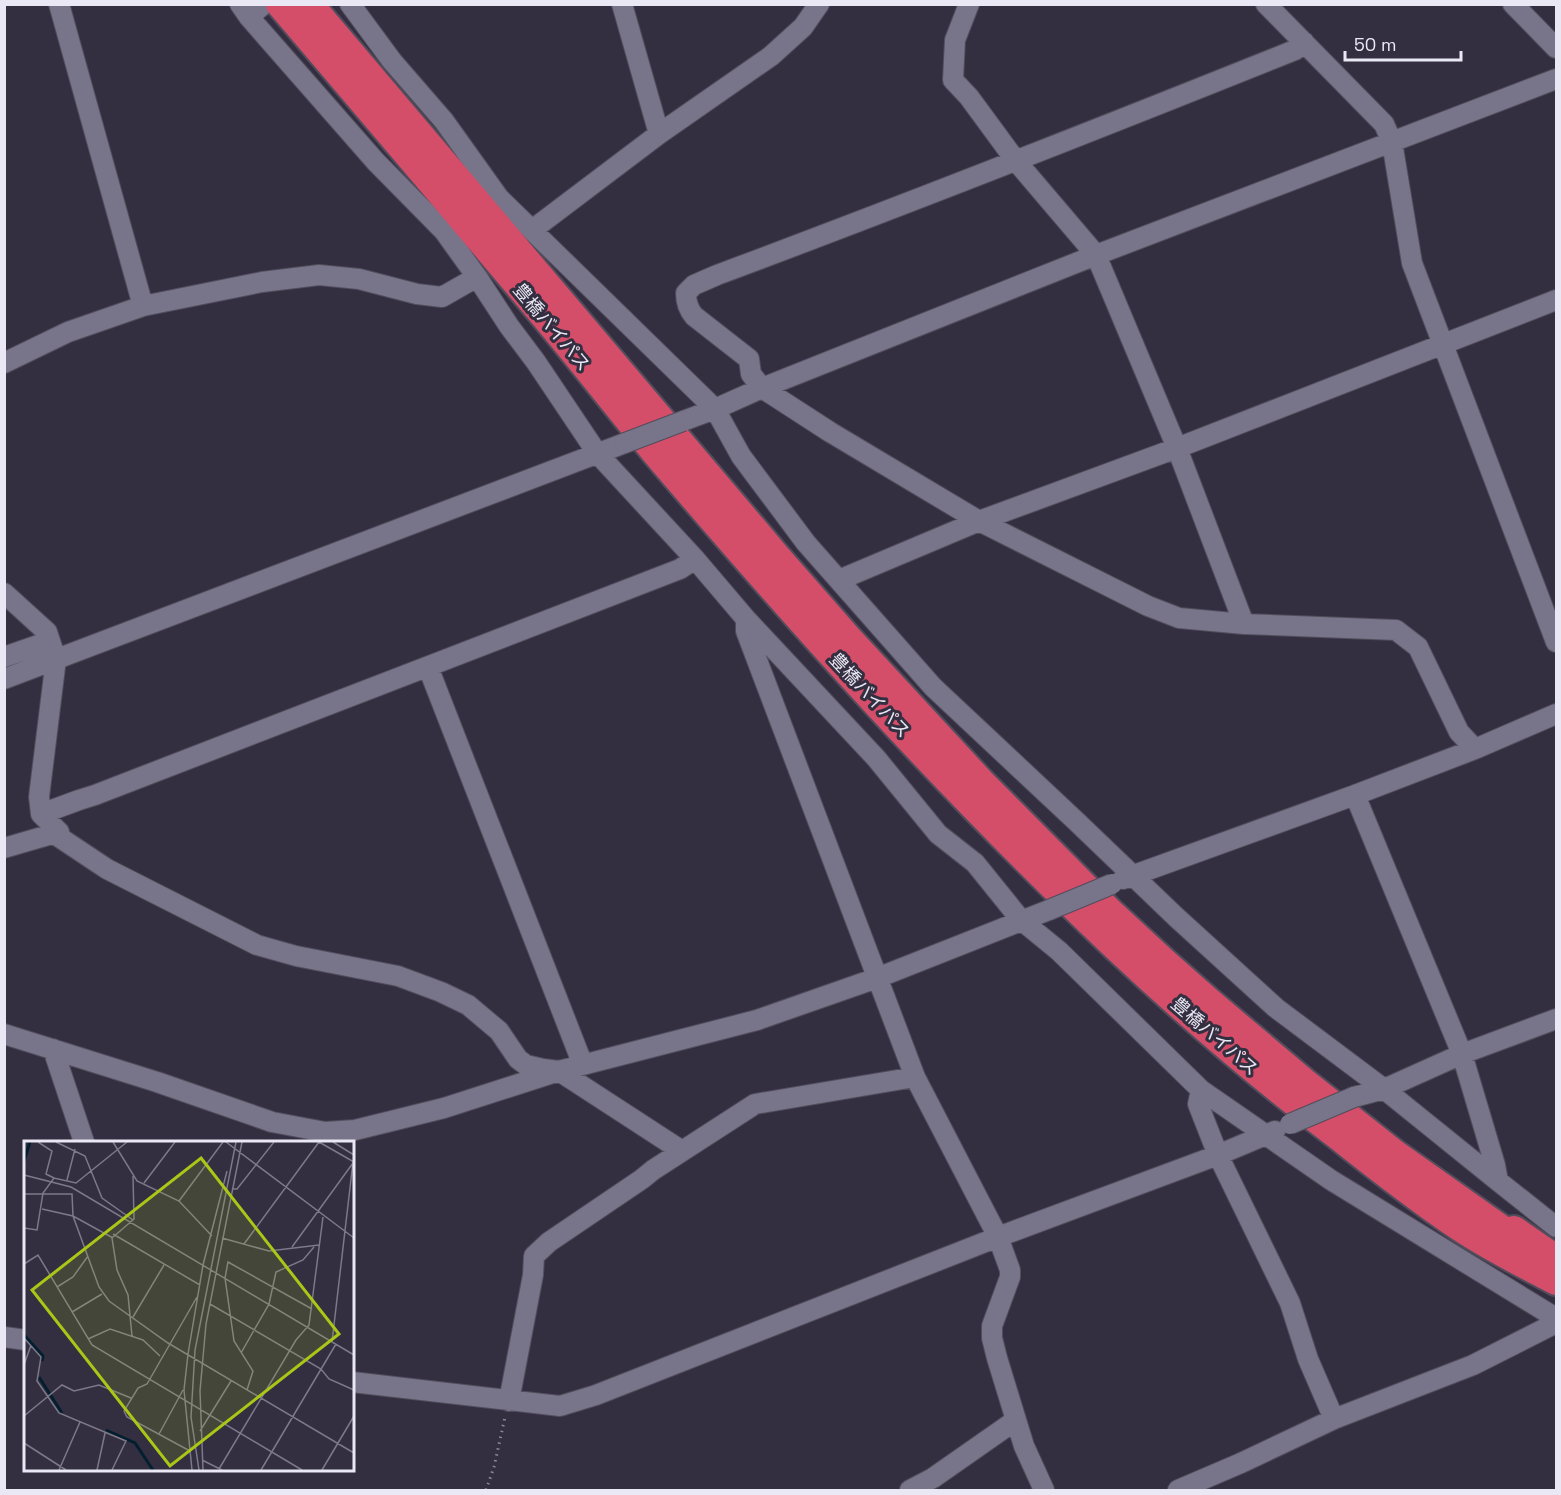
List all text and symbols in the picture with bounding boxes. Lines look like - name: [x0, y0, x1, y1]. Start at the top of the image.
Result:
- scale bar: [1345, 24, 1460, 62]
- text: 50 m: [1354, 33, 1396, 56]
- street label: 豊橋バイパス: [509, 278, 595, 376]
- street label: 豊橋バイパス: [825, 648, 915, 742]
- street label: 豊橋バイパス: [1167, 992, 1263, 1080]
- inset map: [24, 1141, 354, 1471]

